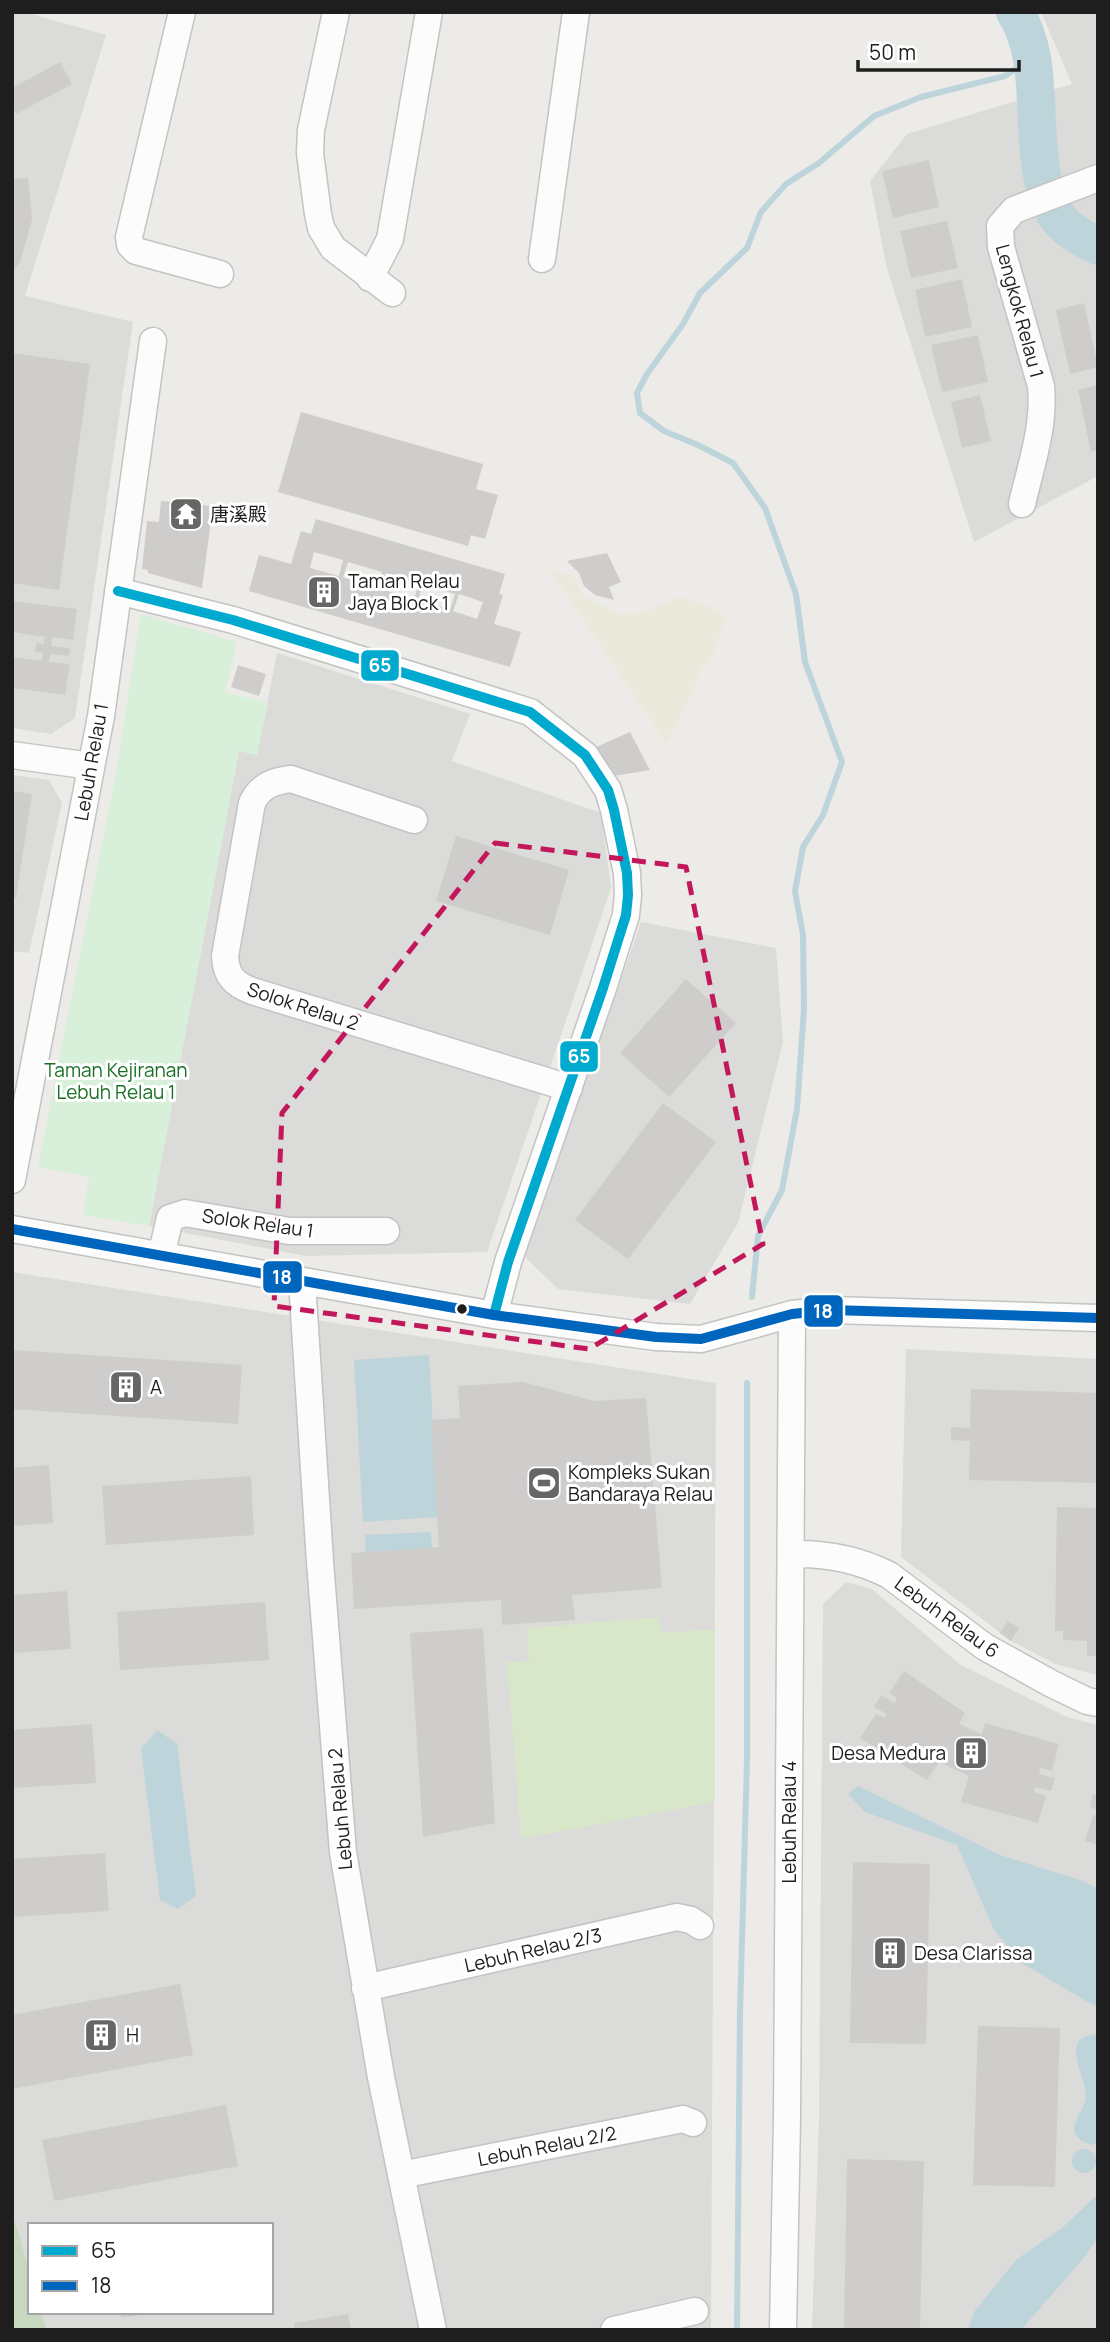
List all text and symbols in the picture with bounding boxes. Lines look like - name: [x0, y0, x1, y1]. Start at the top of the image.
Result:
- scale bar: [858, 28, 1019, 72]
- text: 50 m: [869, 38, 916, 66]
- street label: Lengkok Relau 1: [990, 241, 1050, 381]
- temple icon: 唐溪殿: [167, 495, 205, 533]
- place label: 唐溪殿: [210, 501, 267, 527]
- place label: Taman Relau Jaya Block 1: [348, 568, 460, 616]
- building icon: Taman Relau Jaya Block 1: [305, 573, 343, 611]
- line badge: 65: [360, 649, 400, 682]
- text: 65: [369, 652, 391, 678]
- street label: Lebuh Relau 1: [68, 701, 114, 823]
- street label: Solok Relau 2: [244, 976, 362, 1036]
- line badge: 65: [559, 1040, 599, 1073]
- text: 65: [568, 1043, 590, 1069]
- park label: Taman Kejiranan Lebuh Relau 1: [44, 1057, 188, 1105]
- street label: Solok Relau 1: [201, 1202, 315, 1244]
- line badge: 18: [262, 1260, 303, 1294]
- text: 18: [272, 1264, 292, 1290]
- line badge: 18: [803, 1294, 844, 1328]
- text: 18: [813, 1298, 833, 1324]
- unlabelled marker: [455, 1302, 469, 1316]
- building icon: A: [107, 1368, 145, 1406]
- place label: A: [150, 1374, 162, 1400]
- place label: Kompleks Sukan Bandaraya Relau: [568, 1459, 713, 1507]
- sports icon: Kompleks Sukan Bandaraya Relau: [525, 1464, 563, 1502]
- street label: Lebuh Relau 6: [889, 1570, 1005, 1664]
- building icon: Desa Medura: [952, 1734, 990, 1772]
- place label: Desa Medura: [831, 1740, 946, 1766]
- street label: Lebuh Relau 2: [322, 1747, 358, 1871]
- street label: Lebuh Relau 4: [776, 1761, 802, 1883]
- street label: Lebuh Relau 2/3: [462, 1922, 604, 1978]
- building icon: Desa Clarissa: [871, 1934, 909, 1972]
- place label: Desa Clarissa: [914, 1940, 1033, 1966]
- building icon: H: [82, 2016, 120, 2054]
- place label: H: [126, 2022, 139, 2048]
- street label: Lebuh Relau 2/2: [475, 2120, 619, 2172]
- legend: [28, 2223, 273, 2314]
- text: 65: [91, 2236, 116, 2264]
- text: 18: [91, 2271, 111, 2299]

